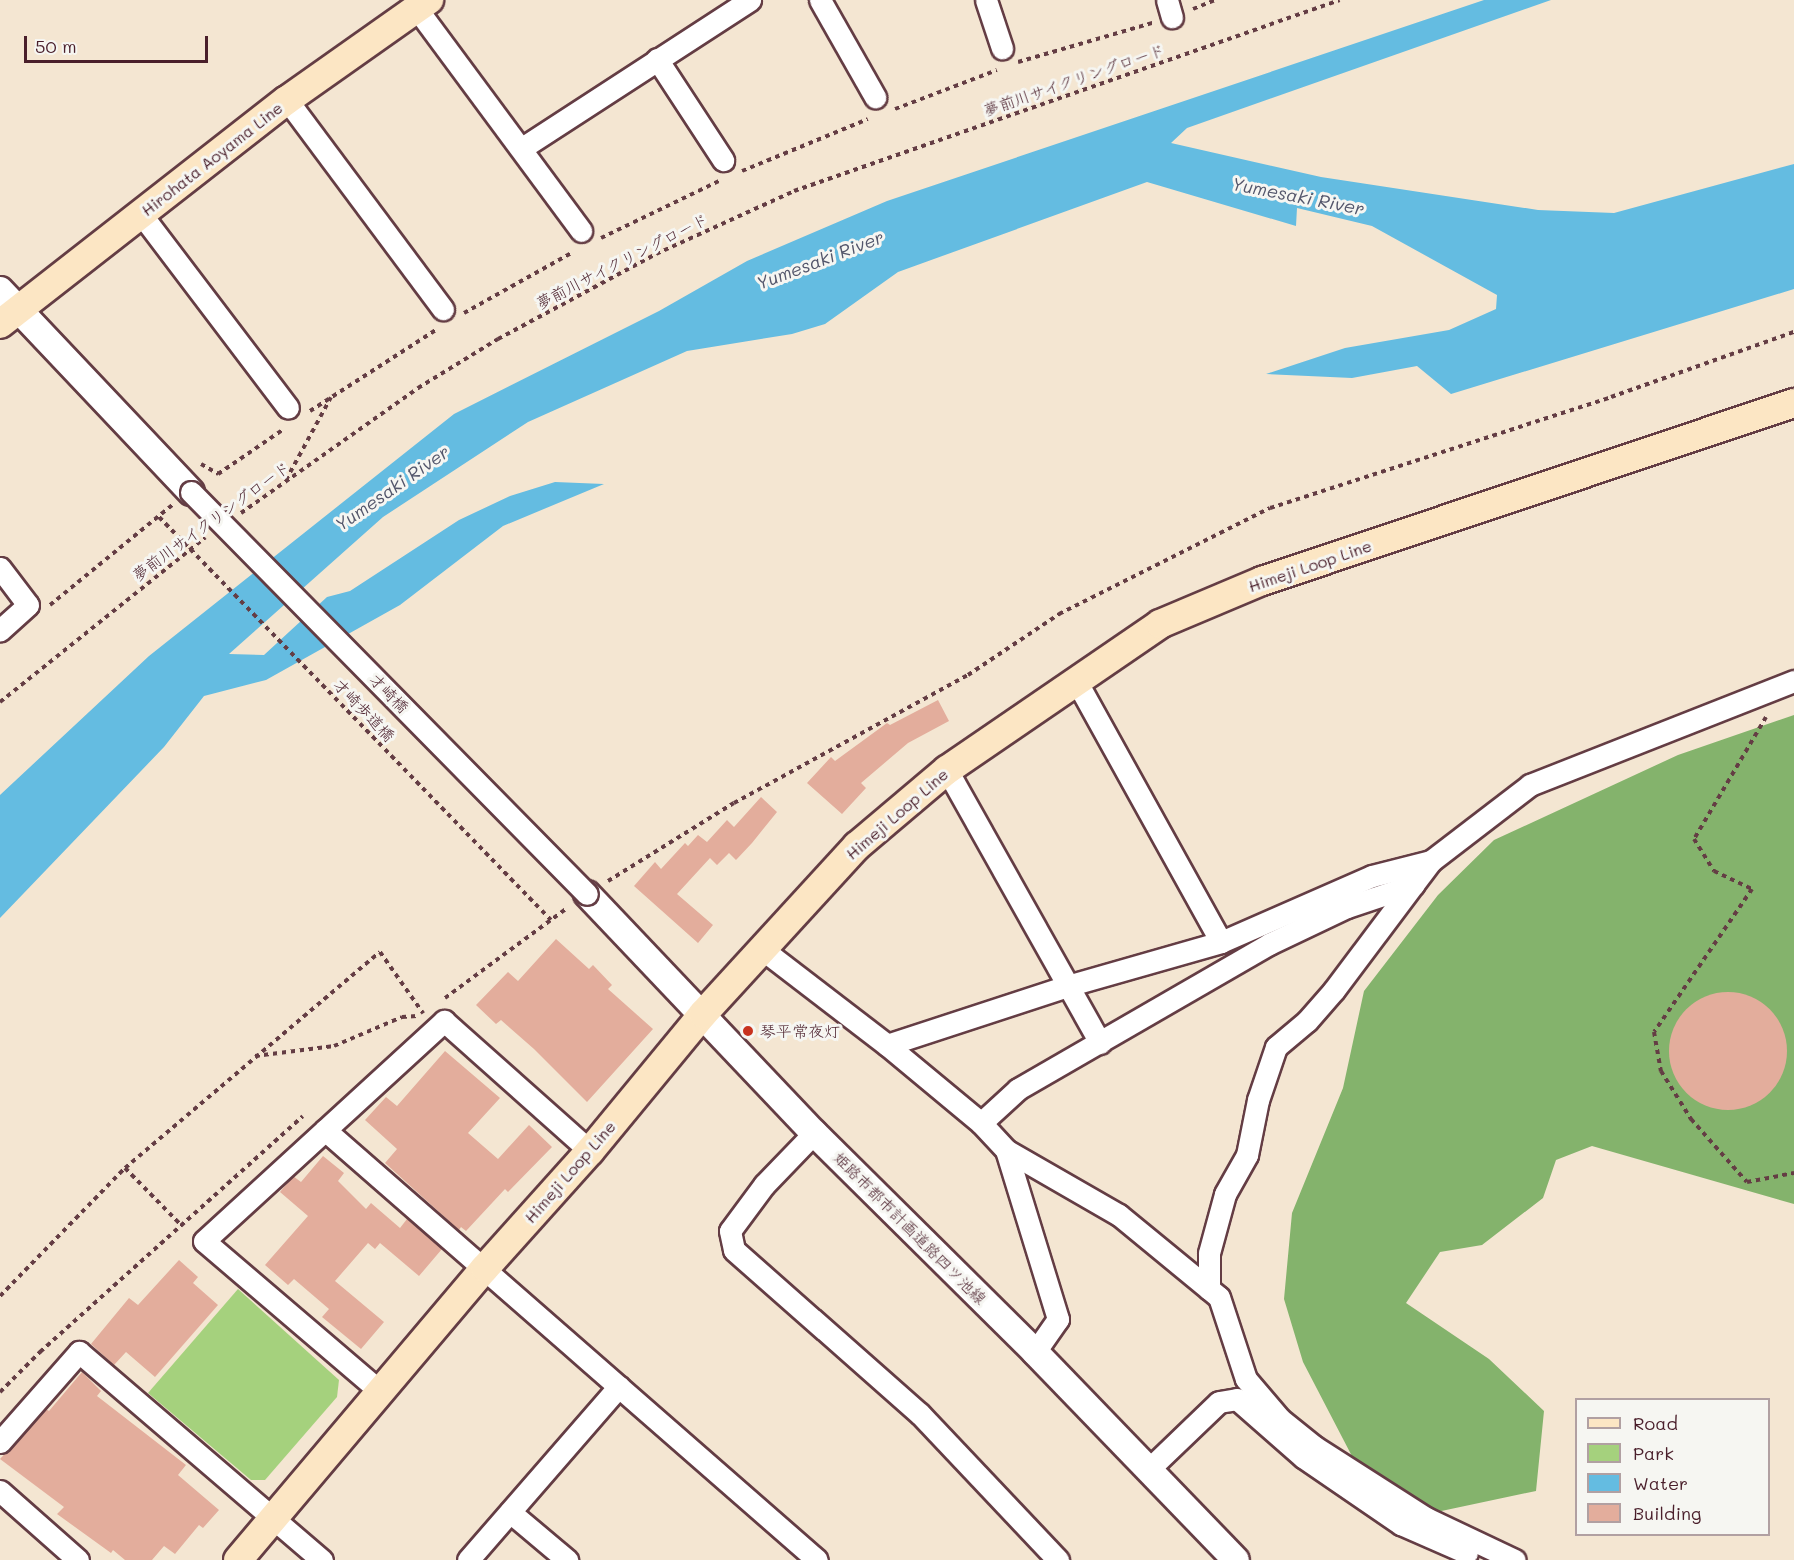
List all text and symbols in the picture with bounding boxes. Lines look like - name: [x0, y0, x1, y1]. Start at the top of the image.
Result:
- scale bar: [27, 24, 212, 62]
- text: 50 m: [35, 34, 77, 58]
- street label: 夢前川サイクリングロード: [980, 40, 1168, 120]
- street label: Hirohata Aoyama Line: [138, 98, 286, 220]
- water label: Yumesaki River: [1230, 173, 1366, 219]
- street label: 夢前川サイクリングロード: [532, 209, 712, 313]
- water label: Yumesaki River: [753, 226, 887, 294]
- water label: Yumesaki River: [331, 441, 453, 535]
- street label: 夢前川サイクリングロード: [128, 457, 294, 585]
- street label: Himeji Loop Line: [1246, 536, 1374, 596]
- street label: 才崎橋: [365, 669, 413, 717]
- street label: 才崎歩道橋: [329, 675, 399, 745]
- street label: Himeji Loop Line: [842, 764, 952, 864]
- place label: 琴平常夜灯: [760, 1021, 840, 1041]
- marker: 琴平常夜灯: [741, 1024, 755, 1038]
- street label: Himeji Loop Line: [520, 1117, 620, 1227]
- street label: 姫路市都市計画道路四ツ池線: [830, 1148, 990, 1308]
- legend: [1575, 1398, 1770, 1536]
- text: Road: [1633, 1411, 1678, 1435]
- text: Park: [1633, 1441, 1674, 1465]
- text: Water: [1633, 1471, 1688, 1495]
- text: Building: [1633, 1501, 1701, 1525]

